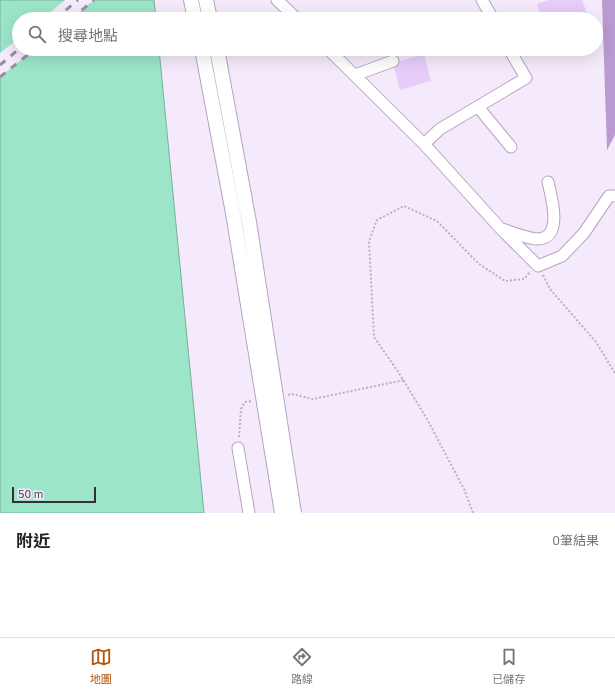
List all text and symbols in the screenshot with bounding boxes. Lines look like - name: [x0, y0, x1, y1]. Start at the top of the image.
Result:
- search box: [12, 12, 603, 56]
- icon: search: [26, 23, 48, 45]
- text: 搜尋地點: [58, 26, 118, 45]
- scale bar: [12, 485, 96, 504]
- text: 50 m: [18, 487, 43, 501]
- text: 附近: [16, 530, 50, 552]
- text: 0筆結果: [552, 532, 599, 549]
- tab: 地圖: [90, 646, 112, 686]
- tab: 路線: [291, 646, 313, 686]
- tab: 已儲存: [492, 646, 525, 686]

